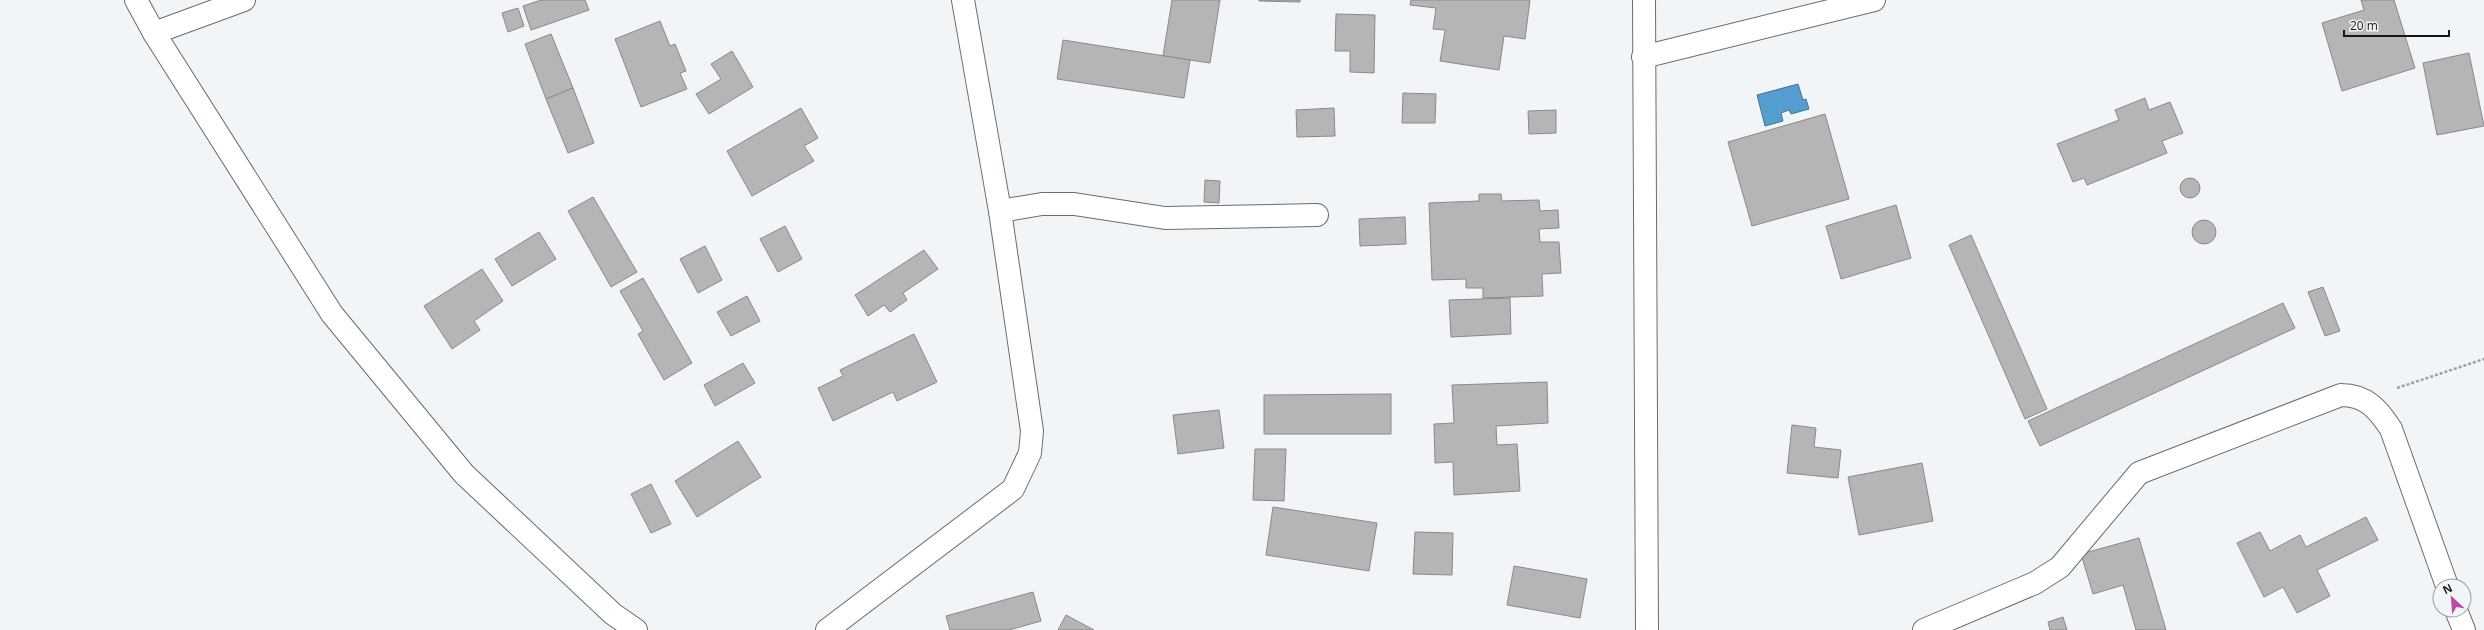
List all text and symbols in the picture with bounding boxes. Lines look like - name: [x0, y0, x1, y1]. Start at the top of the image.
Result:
- scale bar: [2344, 12, 2449, 38]
- text: 20 m: [2350, 17, 2378, 34]
- north arrow: [2432, 578, 2472, 618]
- text: N: [2440, 580, 2455, 597]

